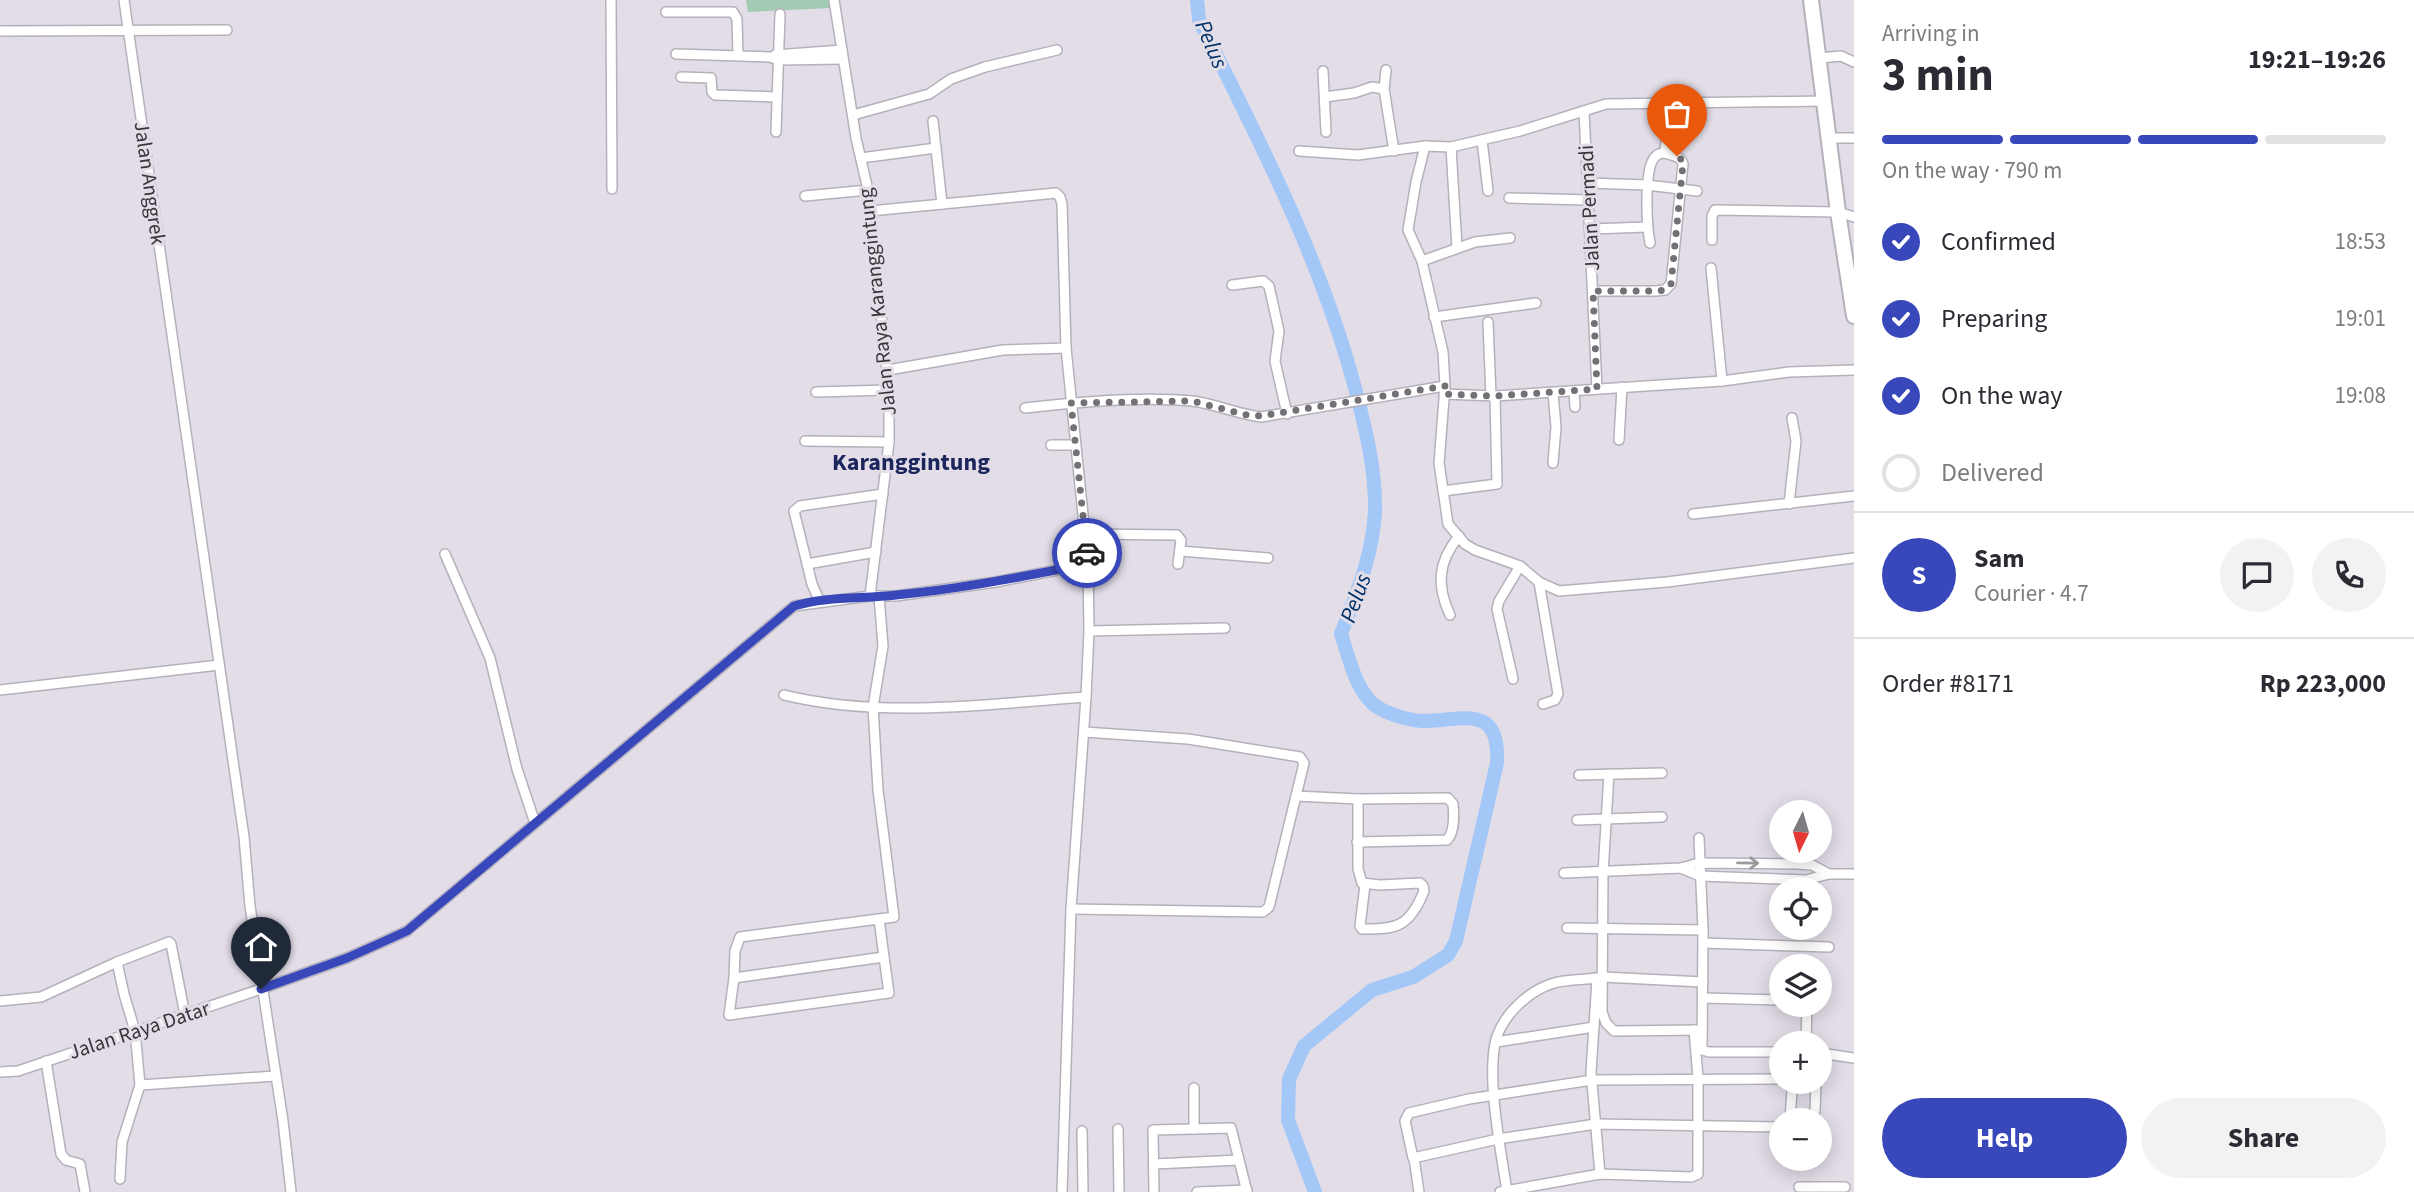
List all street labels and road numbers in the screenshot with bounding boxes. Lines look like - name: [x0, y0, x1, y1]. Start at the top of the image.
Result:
- street label: Jalan Anggrek: [127, 119, 174, 247]
- street label: Jalan Permadi: [1571, 144, 1607, 272]
- street label: Jalan Raya Karanggintung: [850, 186, 904, 417]
- street label: Jalan Raya Datar: [65, 993, 214, 1067]

